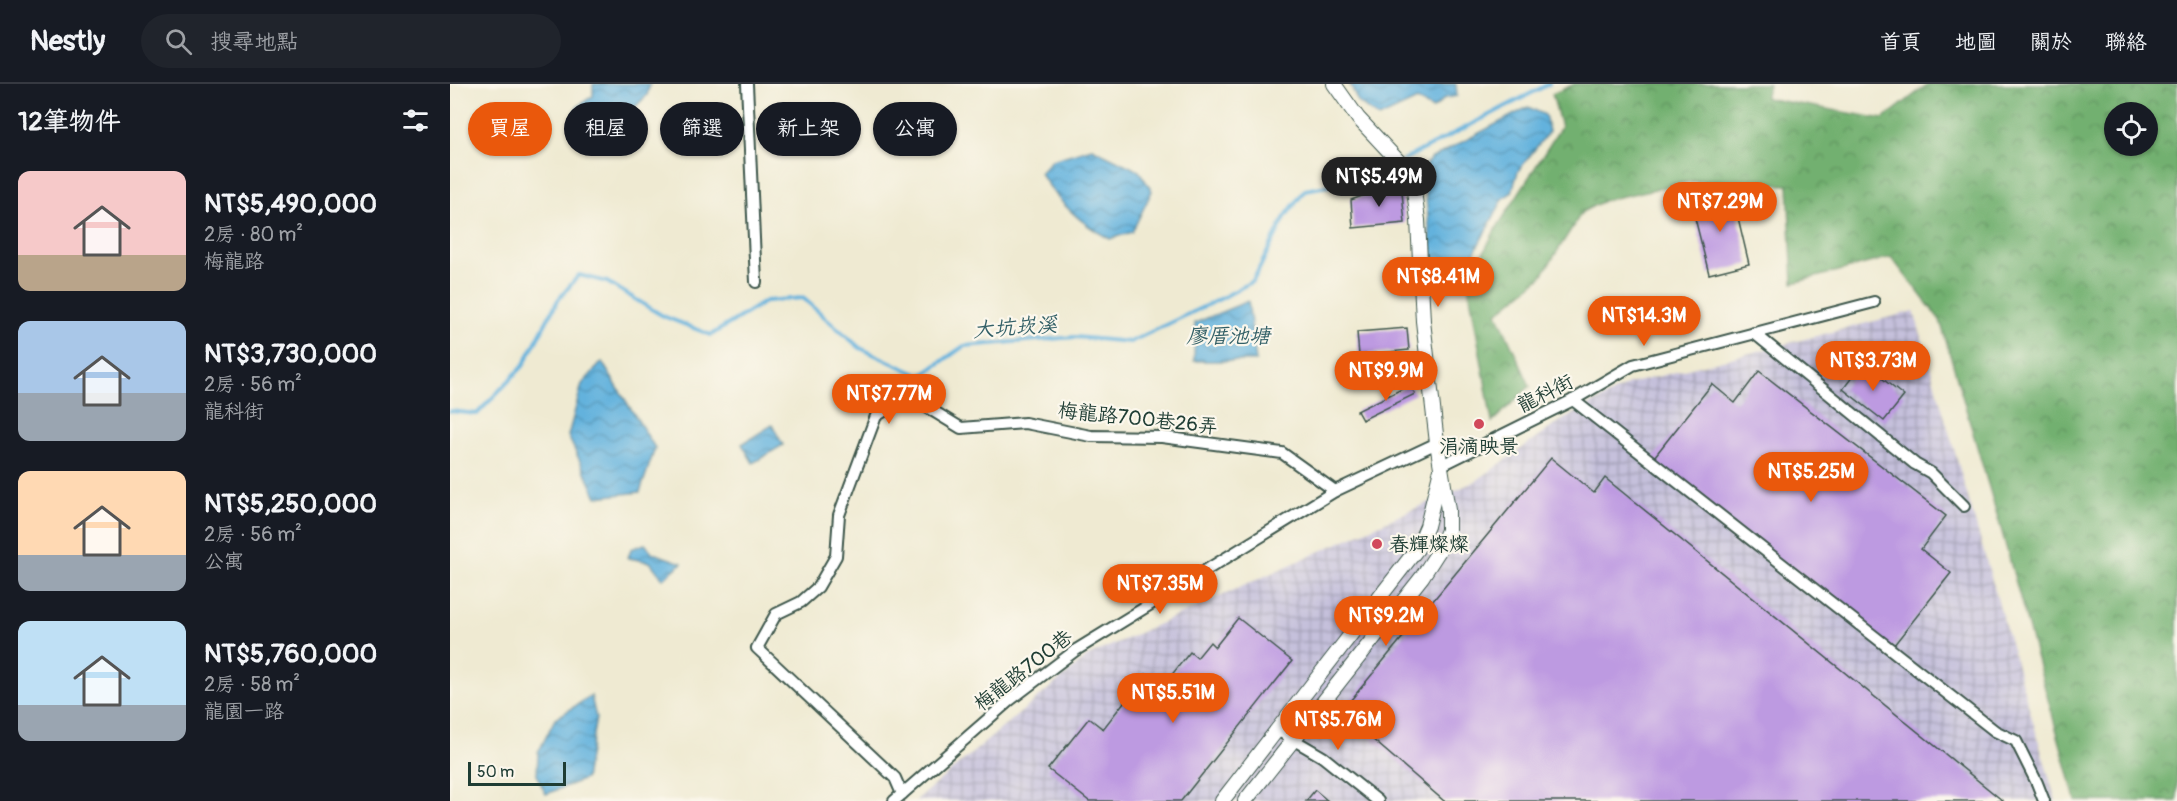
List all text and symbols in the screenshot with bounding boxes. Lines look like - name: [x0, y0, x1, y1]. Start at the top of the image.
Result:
- search box: [141, 14, 561, 68]
- text: Nestly: [30, 24, 105, 59]
- icon: search: [162, 25, 195, 58]
- text: 搜尋地點: [210, 28, 298, 56]
- text: 首頁: [1880, 29, 1922, 56]
- text: 地圖: [1955, 29, 1997, 56]
- text: 關於: [2030, 29, 2072, 56]
- text: 聯絡: [2105, 29, 2147, 56]
- chip: 買屋: [468, 102, 552, 156]
- chip: 租屋: [564, 102, 648, 156]
- chip: 篩選: [660, 102, 744, 156]
- chip: 新上架: [756, 102, 861, 156]
- chip: 公寓: [873, 102, 957, 156]
- map controls: [2104, 102, 2158, 156]
- button: locate: [2104, 102, 2158, 156]
- icon: filters: [399, 104, 432, 137]
- text: 12筆物件: [18, 106, 121, 138]
- pin: NT$5.49M: [1317, 157, 1441, 208]
- text: NT$5.49M: [1336, 164, 1422, 189]
- pin: NT$7.29M: [1658, 182, 1782, 233]
- text: NT$5,490,000: [204, 188, 377, 220]
- text: NT$7.29M: [1677, 189, 1763, 214]
- icon: home: [66, 195, 138, 267]
- text: 2房 · 80 m²: [204, 222, 303, 247]
- text: 梅龍路: [204, 249, 264, 274]
- pin: NT$8.41M: [1376, 257, 1500, 308]
- text: NT$8.41M: [1396, 264, 1480, 289]
- pin: NT$14.3M: [1582, 296, 1706, 347]
- text: NT$14.3M: [1602, 303, 1686, 328]
- water label: 大坑崁溪: [972, 311, 1059, 344]
- water label: 廖厝池塘: [1186, 323, 1272, 350]
- text: NT$3,730,000: [204, 338, 377, 370]
- pin: NT$3.73M: [1811, 341, 1935, 392]
- icon: home: [66, 345, 138, 417]
- text: NT$3.73M: [1829, 348, 1917, 373]
- pin: NT$9.9M: [1331, 351, 1441, 402]
- text: NT$9.9M: [1349, 358, 1423, 383]
- street label: 龍科街: [1513, 369, 1578, 418]
- text: 2房 · 56 m²: [204, 372, 302, 397]
- pin: NT$7.77M: [827, 374, 951, 425]
- text: NT$7.77M: [846, 381, 932, 406]
- street label: 梅龍路700巷26弄: [1057, 398, 1219, 439]
- text: 龍科街: [204, 399, 264, 424]
- marker: 涓滴映景: [1472, 417, 1486, 431]
- place label: 涓滴映景: [1439, 434, 1519, 459]
- pin: NT$5.25M: [1749, 452, 1873, 503]
- text: NT$5.25M: [1767, 459, 1855, 484]
- text: NT$5,250,000: [204, 488, 377, 520]
- icon: home: [66, 495, 138, 567]
- text: 2房 · 56 m²: [204, 522, 302, 547]
- place label: 春輝燦燦: [1389, 532, 1469, 557]
- marker: 春輝燦燦: [1370, 537, 1384, 551]
- text: 公寓: [204, 549, 244, 574]
- pin: NT$7.35M: [1098, 564, 1222, 615]
- text: NT$7.35M: [1117, 571, 1203, 596]
- pin: NT$9.2M: [1331, 596, 1441, 647]
- text: NT$9.2M: [1348, 603, 1424, 628]
- street label: 梅龍路700巷: [969, 624, 1078, 717]
- text: NT$5,760,000: [204, 638, 377, 670]
- icon: home: [66, 645, 138, 717]
- text: 2房 · 58 m²: [204, 672, 300, 697]
- pin: NT$5.51M: [1111, 673, 1235, 724]
- text: NT$5.51M: [1131, 680, 1215, 705]
- text: 龍園一路: [204, 699, 284, 724]
- pin: NT$5.76M: [1276, 700, 1400, 751]
- text: NT$5.76M: [1294, 707, 1382, 732]
- scale bar: [468, 759, 566, 786]
- text: 50 m: [477, 762, 514, 782]

